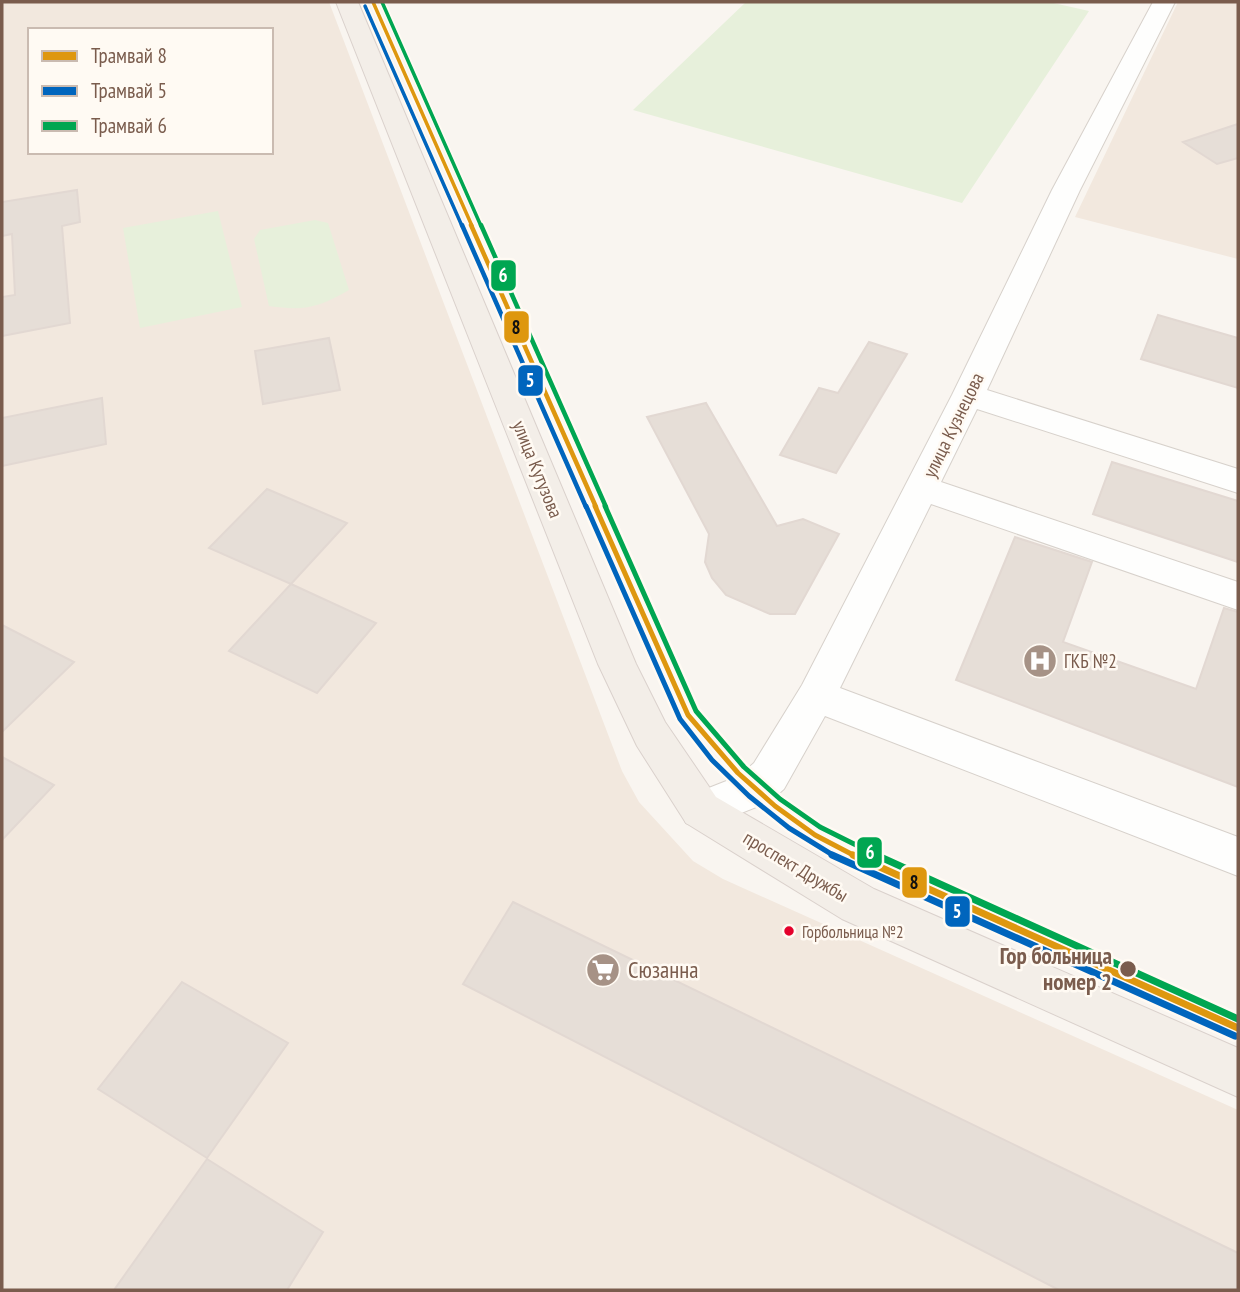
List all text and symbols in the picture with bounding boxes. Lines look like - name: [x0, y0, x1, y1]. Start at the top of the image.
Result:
- legend: [28, 28, 273, 154]
- text: Трамвай 8: [91, 42, 167, 69]
- text: Трамвай 5: [91, 77, 167, 104]
- text: Трамвай 6: [91, 112, 167, 139]
- line badge: 6: [490, 259, 517, 292]
- text: 6: [498, 263, 508, 287]
- line badge: 8: [503, 310, 530, 344]
- text: 8: [511, 315, 521, 339]
- line badge: 5: [517, 364, 544, 397]
- text: 5: [525, 368, 535, 392]
- street label: улица Кузнецова: [917, 368, 989, 482]
- street label: улица Кутузова: [508, 417, 568, 521]
- hospital icon: ГКБ №2: [1021, 642, 1059, 680]
- place label: ГКБ №2: [1064, 649, 1117, 673]
- street label: проспект Дружбы: [739, 825, 853, 907]
- line badge: 6: [856, 836, 883, 869]
- text: 6: [865, 840, 875, 864]
- line badge: 8: [901, 866, 928, 899]
- text: 8: [909, 870, 919, 894]
- line badge: 5: [944, 895, 971, 928]
- text: 5: [952, 899, 962, 923]
- place label: Горбольница №2: [802, 921, 904, 943]
- marker: Горбольница №2: [782, 924, 796, 938]
- place label: Гор больница номер 2: [1000, 941, 1112, 996]
- supermarket icon: Сюзанна: [584, 951, 622, 989]
- place label: Сюзанна: [628, 955, 698, 984]
- marker: Гор больница номер 2: [1118, 959, 1138, 979]

